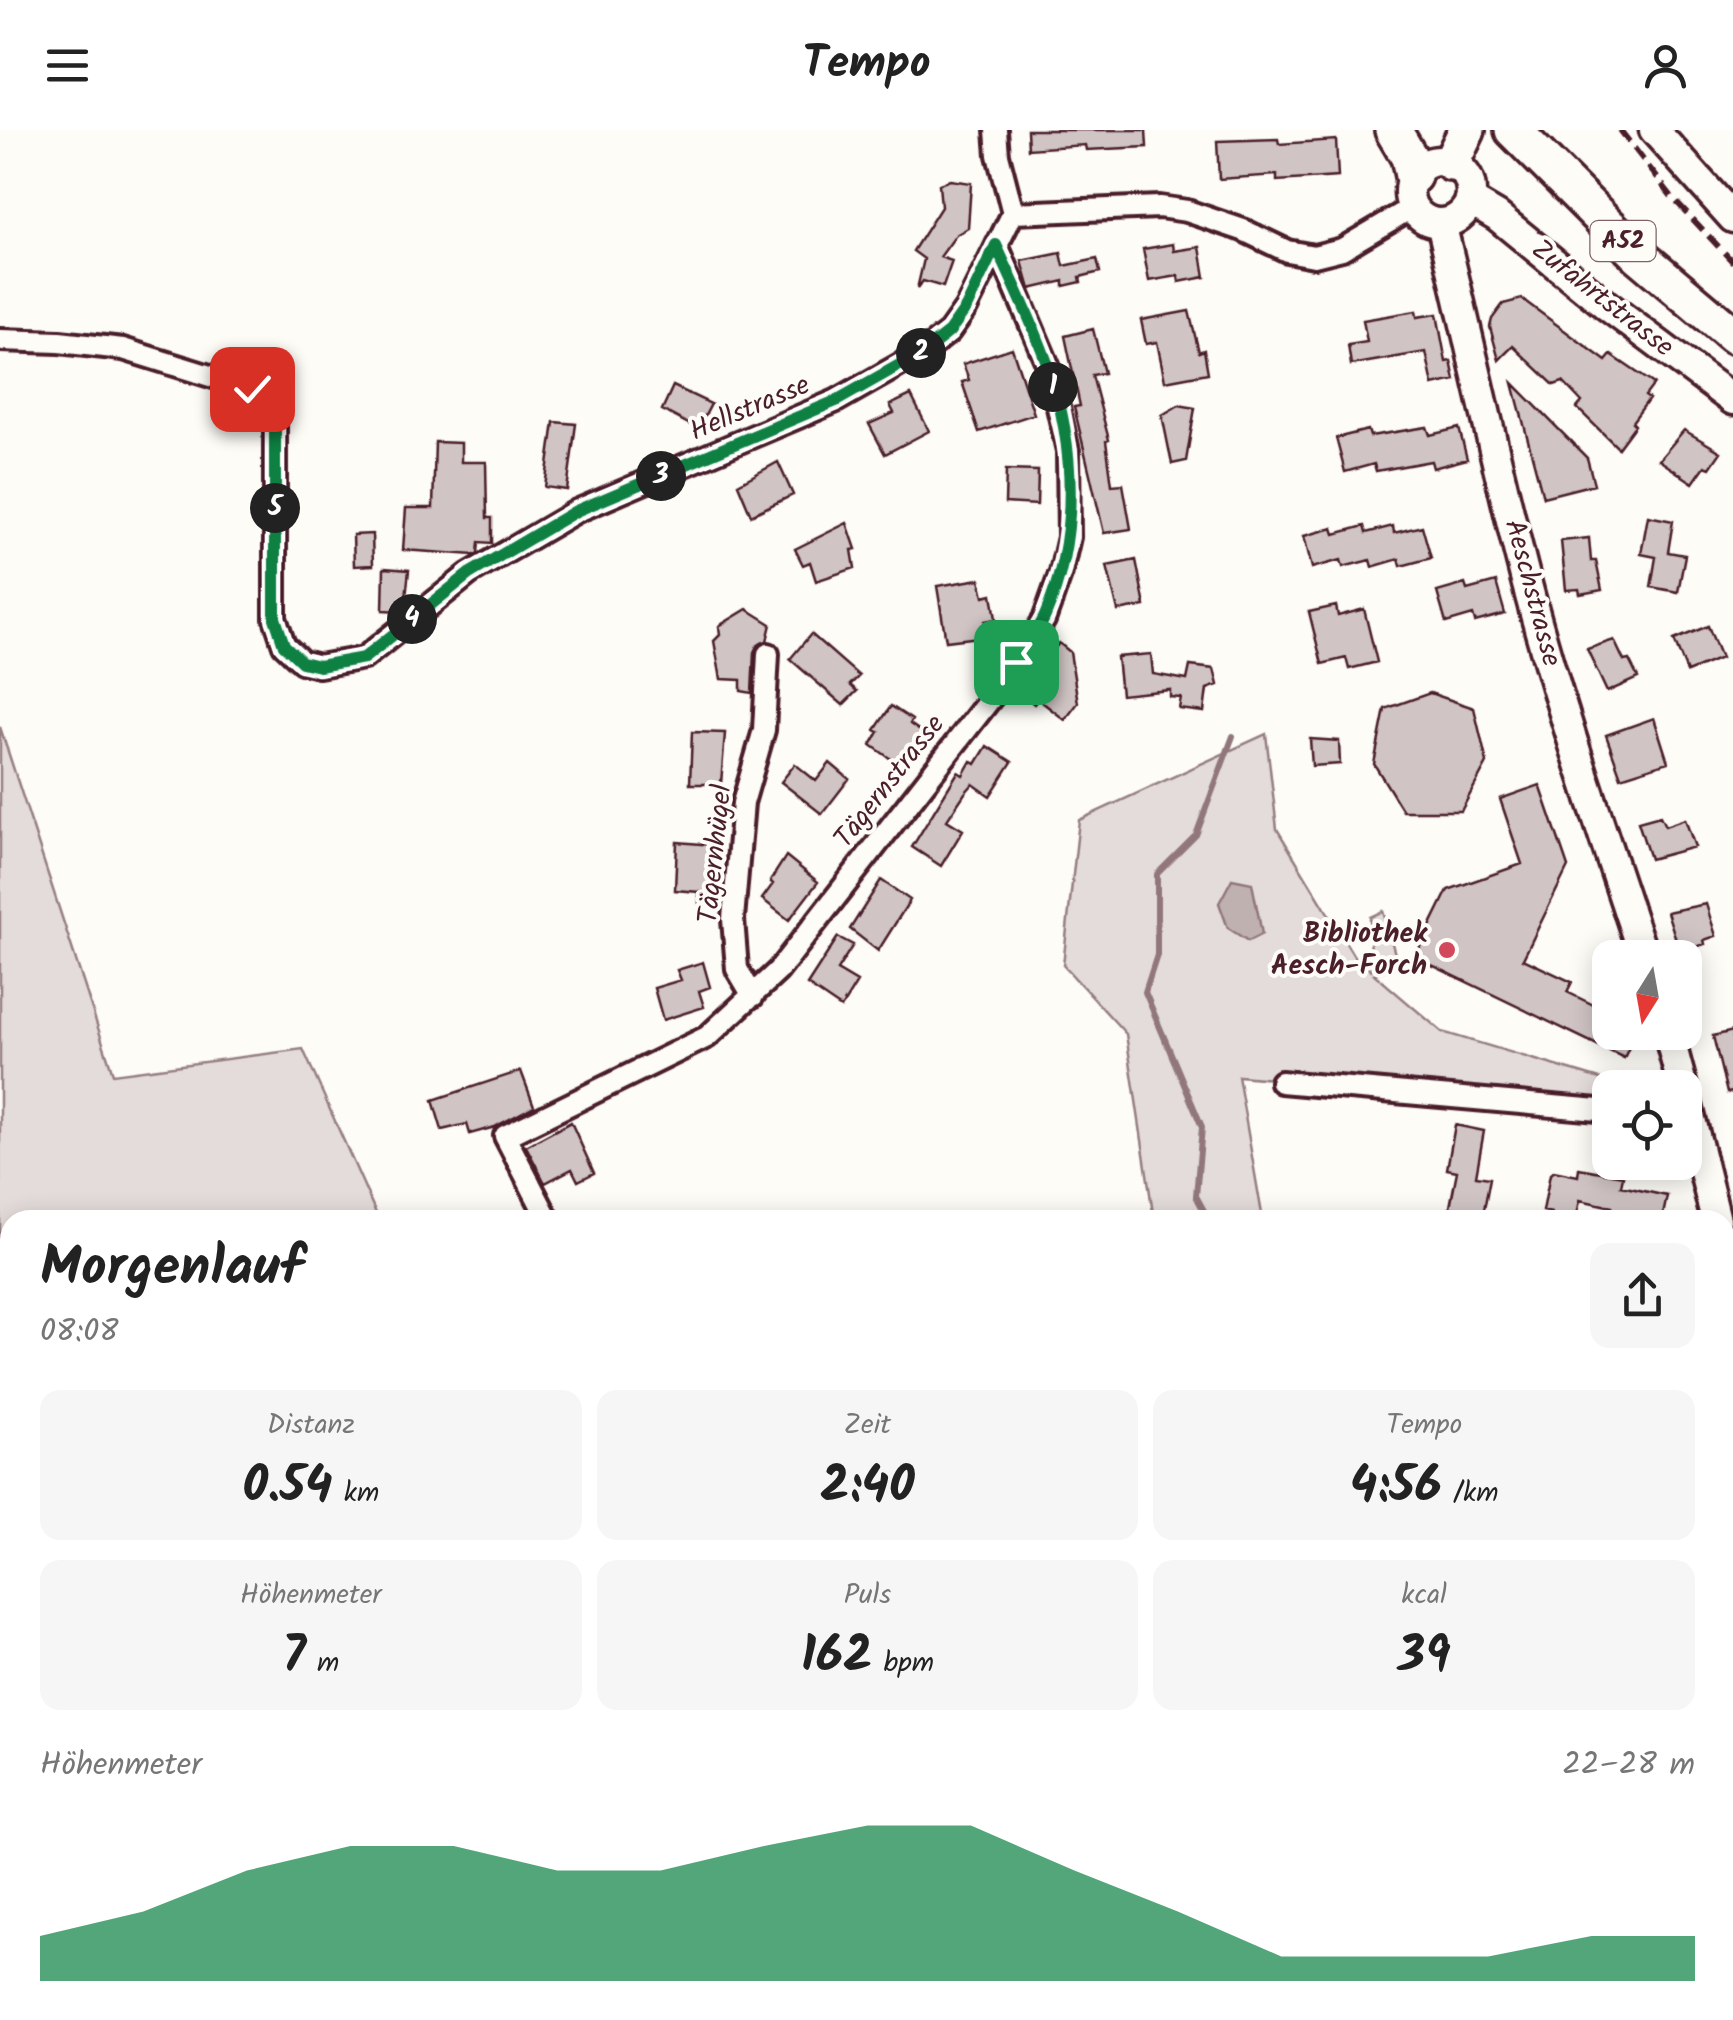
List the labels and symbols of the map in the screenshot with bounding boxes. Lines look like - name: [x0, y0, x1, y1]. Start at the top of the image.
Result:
- road number: A52: [1590, 221, 1656, 261]
- street label: Zufahrtstrasse: [1521, 229, 1684, 370]
- pin: 2: [896, 328, 946, 378]
- pin: [210, 347, 295, 432]
- pin: 1: [1028, 362, 1078, 412]
- street label: Hellstrasse: [683, 363, 817, 454]
- pin: 3: [636, 451, 686, 501]
- pin: 5: [250, 483, 300, 533]
- street label: Aeschstrasse: [1491, 514, 1573, 672]
- pin: 4: [387, 594, 437, 644]
- pin: [974, 620, 1059, 705]
- street label: Tägernstrasse: [823, 705, 957, 859]
- street label: Tägernhügel: [686, 782, 746, 926]
- place label: Bibliothek Aesch-Forch: [1271, 912, 1428, 989]
- marker: Bibliothek Aesch-Forch: [1436, 939, 1458, 961]
- north arrow: [1592, 940, 1702, 1050]

